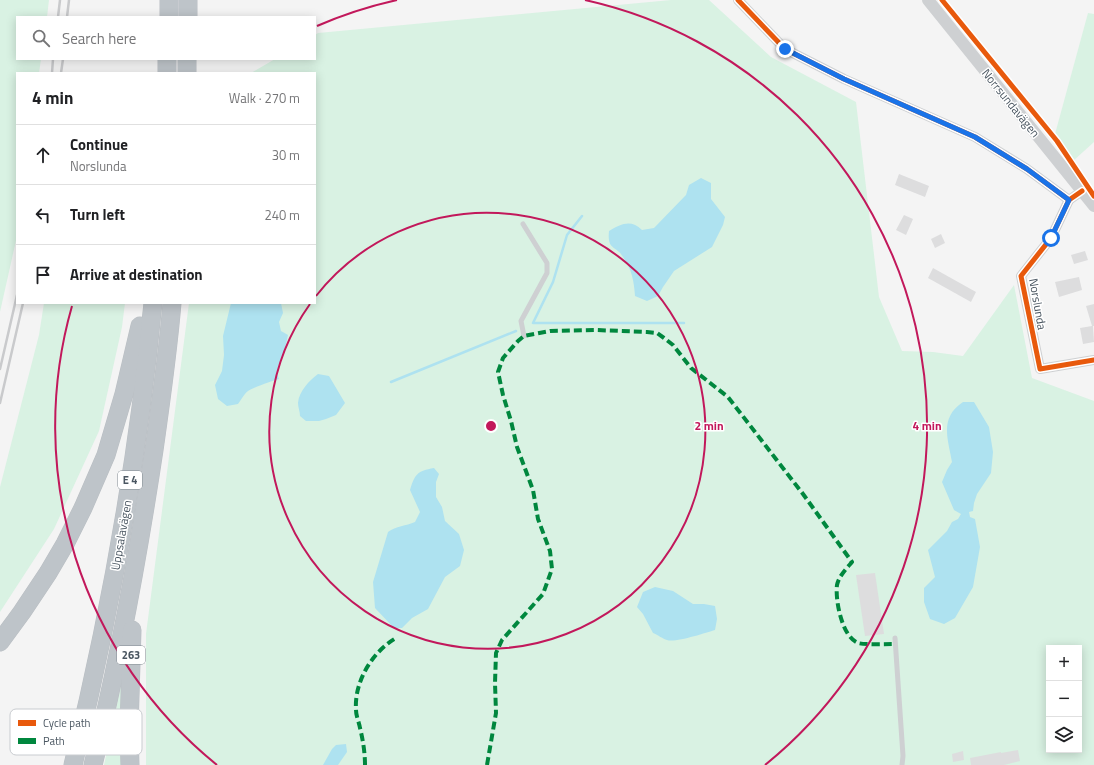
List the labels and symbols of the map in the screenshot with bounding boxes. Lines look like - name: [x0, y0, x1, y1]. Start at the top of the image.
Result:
- route end: [776, 40, 794, 58]
- street label: Norrsundavägen: [977, 64, 1045, 142]
- route start: [1042, 229, 1060, 247]
- street label: Norslunda: [1024, 277, 1052, 331]
- text: 2 min: [694, 416, 724, 435]
- text: 4 min: [912, 416, 942, 435]
- centre of rings: [484, 419, 498, 433]
- road number: E 4: [118, 471, 142, 489]
- street label: Uppsalavägen: [105, 498, 137, 572]
- road number: 263: [117, 646, 145, 664]
- legend: [10, 709, 142, 755]
- text: Cycle path: [43, 715, 91, 731]
- text: Path: [43, 733, 65, 749]

